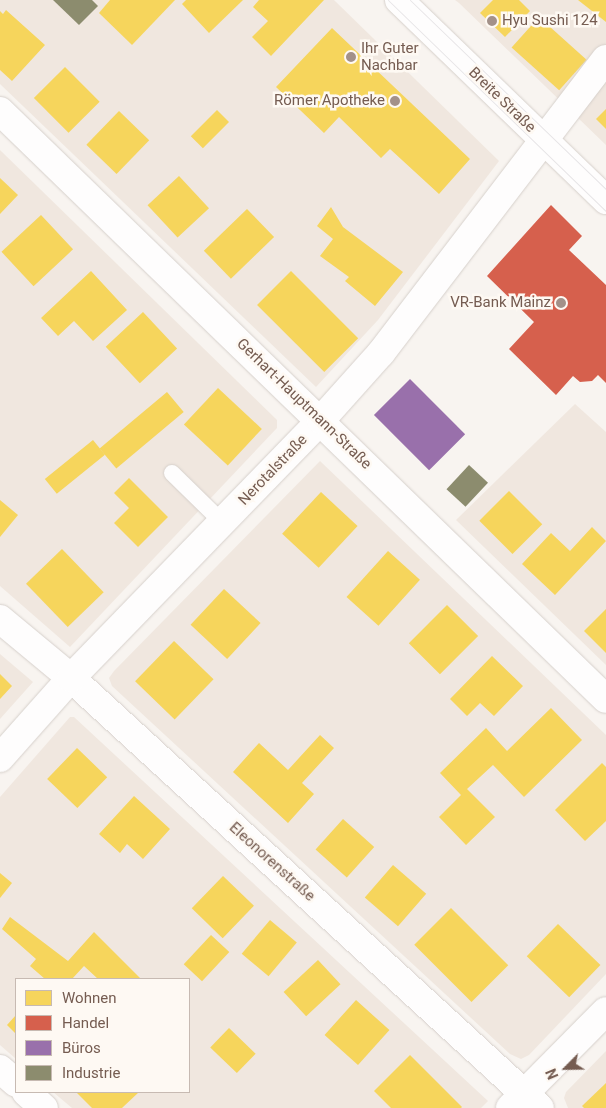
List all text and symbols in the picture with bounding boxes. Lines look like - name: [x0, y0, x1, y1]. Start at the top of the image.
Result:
- place label: Hyu Sushi 124: [502, 12, 598, 30]
- marker: Hyu Sushi 124: [486, 15, 498, 27]
- place label: Ihr Guter Nachbar: [361, 39, 419, 74]
- marker: Ihr Guter Nachbar: [345, 51, 357, 63]
- street label: Breite Straße: [465, 64, 539, 136]
- place label: Römer Apotheke: [274, 92, 385, 110]
- marker: Römer Apotheke: [389, 95, 401, 107]
- place label: VR-Bank Mainz: [450, 294, 551, 312]
- marker: VR-Bank Mainz: [555, 297, 567, 309]
- street label: Gerhart-Hauptmann-Straße: [233, 335, 375, 473]
- street label: Nerotalstraße: [235, 431, 311, 509]
- street label: Eleonorenstraße: [225, 819, 319, 905]
- legend: [15, 978, 190, 1093]
- text: Wohnen: [62, 989, 116, 1007]
- text: Handel: [62, 1014, 109, 1032]
- text: Büros: [62, 1039, 101, 1057]
- north arrow: [541, 1043, 591, 1093]
- text: Industrie: [62, 1064, 120, 1082]
- text: N: [543, 1066, 561, 1082]

